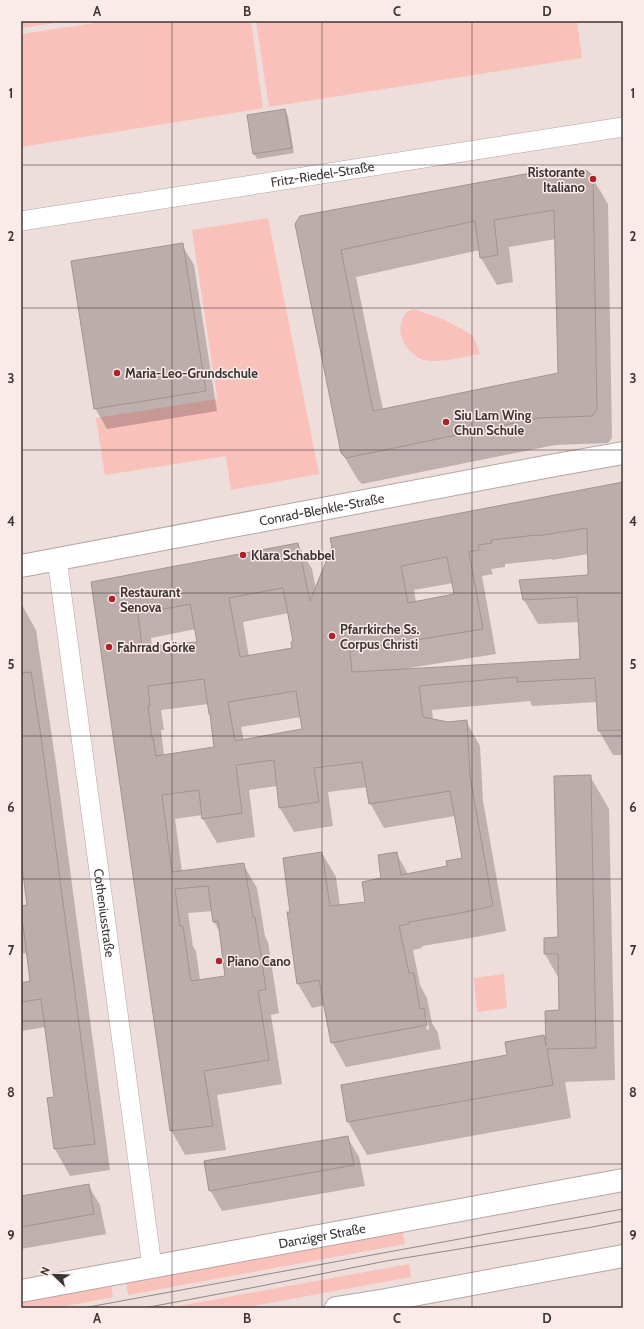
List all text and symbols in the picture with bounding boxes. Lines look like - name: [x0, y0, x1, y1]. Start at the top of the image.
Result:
- text: A: [93, 3, 102, 19]
- text: B: [243, 3, 251, 19]
- text: C: [393, 3, 401, 19]
- text: D: [542, 3, 552, 19]
- text: 1: [9, 85, 13, 101]
- text: 1: [631, 85, 635, 101]
- street label: Fritz-Riedel-Straße: [269, 158, 376, 190]
- place label: Ristorante Italiano: [528, 164, 586, 195]
- marker: Ristorante Italiano: [588, 174, 598, 184]
- text: 2: [8, 228, 15, 244]
- text: 2: [630, 228, 637, 244]
- place label: Maria-Leo-Grundschule: [125, 365, 258, 381]
- marker: Maria-Leo-Grundschule: [112, 368, 122, 378]
- text: 3: [7, 370, 15, 386]
- text: 3: [629, 370, 637, 386]
- place label: Siu Lam Wing Chun Schule: [454, 407, 532, 438]
- marker: Siu Lam Wing Chun Schule: [441, 417, 451, 427]
- street label: Conrad-Blenkle-Straße: [258, 489, 386, 529]
- text: 4: [7, 513, 15, 529]
- text: 4: [629, 513, 637, 529]
- place label: Klara Schabbel: [251, 547, 335, 563]
- marker: Klara Schabbel: [238, 550, 248, 560]
- place label: Restaurant Senova: [120, 584, 181, 615]
- marker: Restaurant Senova: [107, 594, 117, 604]
- place label: Pfarrkirche Ss. Corpus Christi: [340, 621, 419, 652]
- marker: Pfarrkirche Ss. Corpus Christi: [327, 631, 337, 641]
- place label: Fahrrad Görke: [117, 639, 196, 655]
- marker: Fahrrad Görke: [104, 642, 114, 652]
- text: 5: [8, 656, 15, 672]
- text: 5: [630, 656, 637, 672]
- text: 6: [7, 799, 15, 815]
- text: 6: [629, 799, 637, 815]
- street label: Cotheniusstraße: [91, 867, 118, 959]
- text: 7: [8, 942, 15, 958]
- text: 7: [630, 942, 637, 958]
- place label: Piano Cano: [227, 953, 291, 969]
- marker: Piano Cano: [214, 956, 224, 966]
- text: 8: [7, 1084, 15, 1100]
- text: 8: [629, 1084, 637, 1100]
- street label: Danziger Straße: [277, 1220, 367, 1251]
- text: 9: [7, 1227, 15, 1243]
- text: 9: [629, 1227, 637, 1243]
- north arrow: [34, 1255, 74, 1295]
- text: N: [37, 1265, 53, 1277]
- text: A: [93, 1310, 102, 1326]
- text: B: [243, 1310, 251, 1326]
- text: C: [393, 1310, 401, 1326]
- text: D: [542, 1310, 552, 1326]

